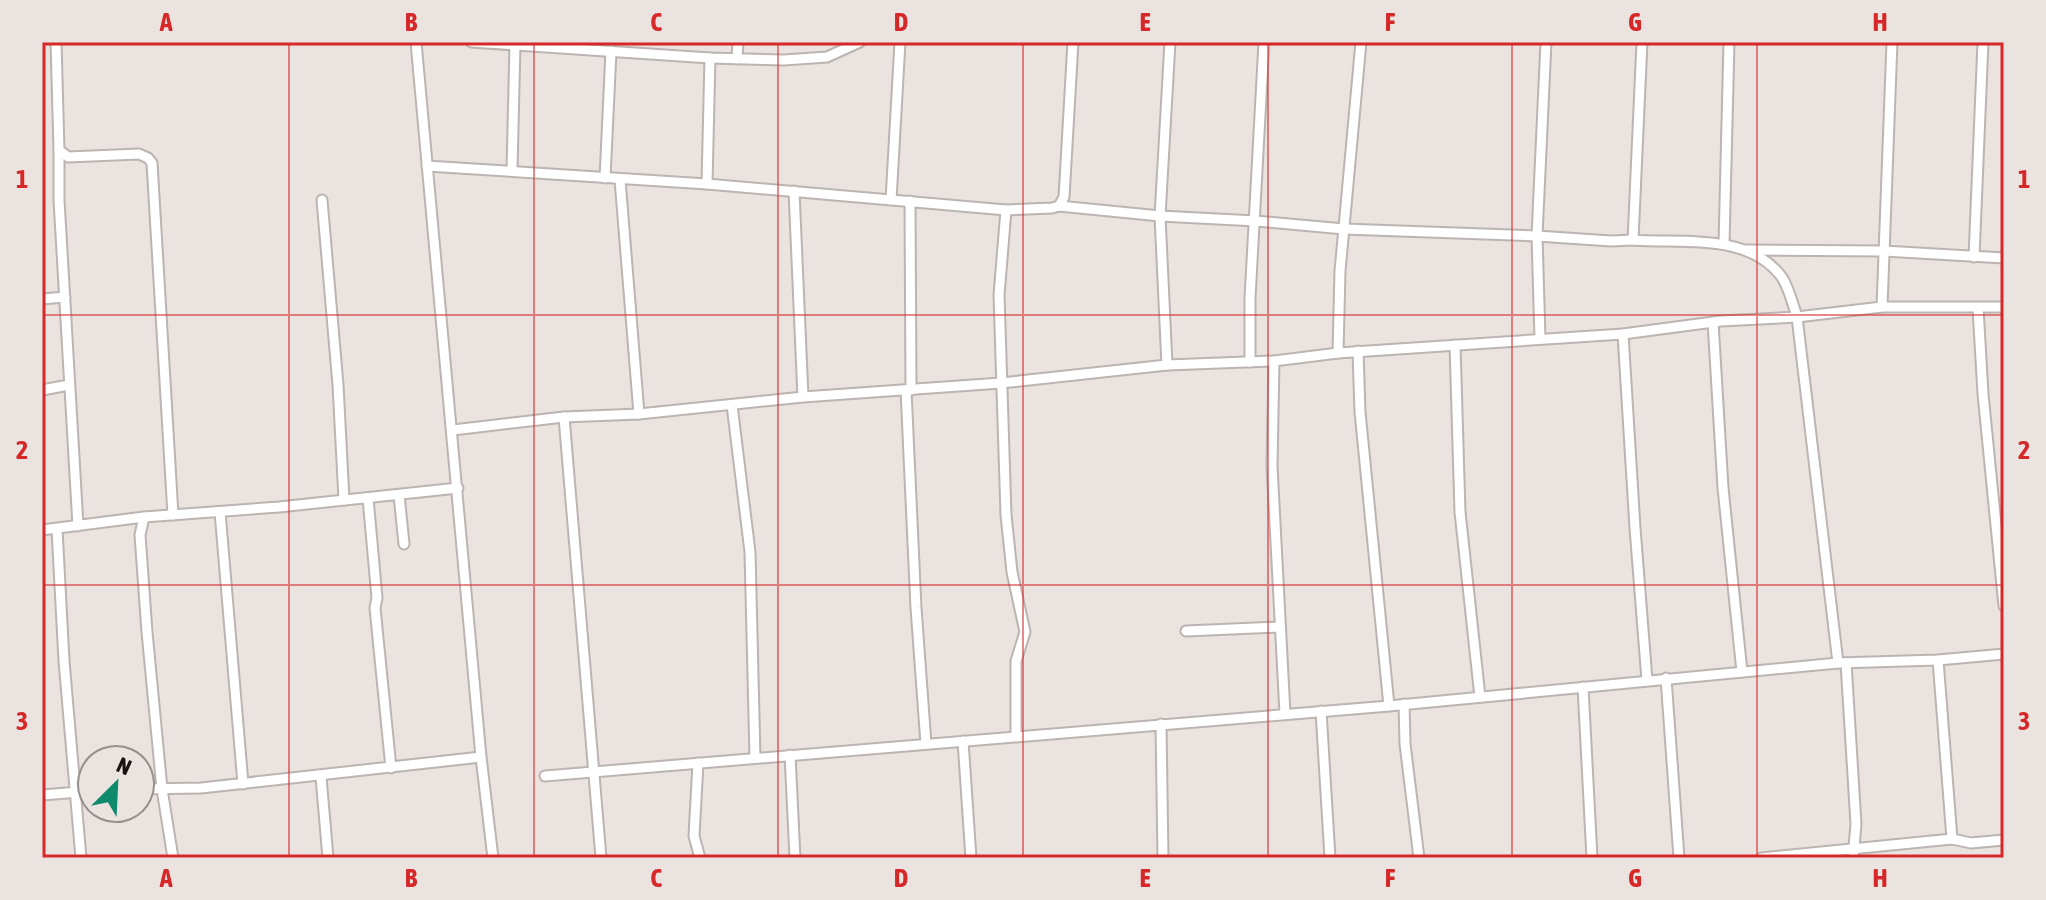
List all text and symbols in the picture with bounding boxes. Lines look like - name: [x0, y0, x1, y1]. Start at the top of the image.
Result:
- text: A: [159, 7, 173, 37]
- text: B: [405, 7, 418, 37]
- text: C: [650, 7, 662, 37]
- text: D: [894, 7, 908, 37]
- text: E: [1139, 7, 1151, 37]
- text: F: [1385, 7, 1396, 37]
- text: G: [1628, 7, 1642, 37]
- text: H: [1872, 7, 1888, 37]
- text: 1: [16, 164, 28, 194]
- text: 1: [2018, 164, 2030, 194]
- text: 2: [16, 435, 28, 465]
- text: 2: [2018, 435, 2030, 465]
- text: 3: [16, 706, 28, 736]
- text: 3: [2018, 706, 2030, 736]
- north arrow: [76, 744, 156, 824]
- text: N: [113, 751, 135, 780]
- text: A: [159, 863, 173, 893]
- text: B: [405, 863, 418, 893]
- text: C: [650, 863, 662, 893]
- text: D: [894, 863, 908, 893]
- text: E: [1139, 863, 1151, 893]
- text: F: [1385, 863, 1396, 893]
- text: G: [1628, 863, 1642, 893]
- text: H: [1872, 863, 1888, 893]

